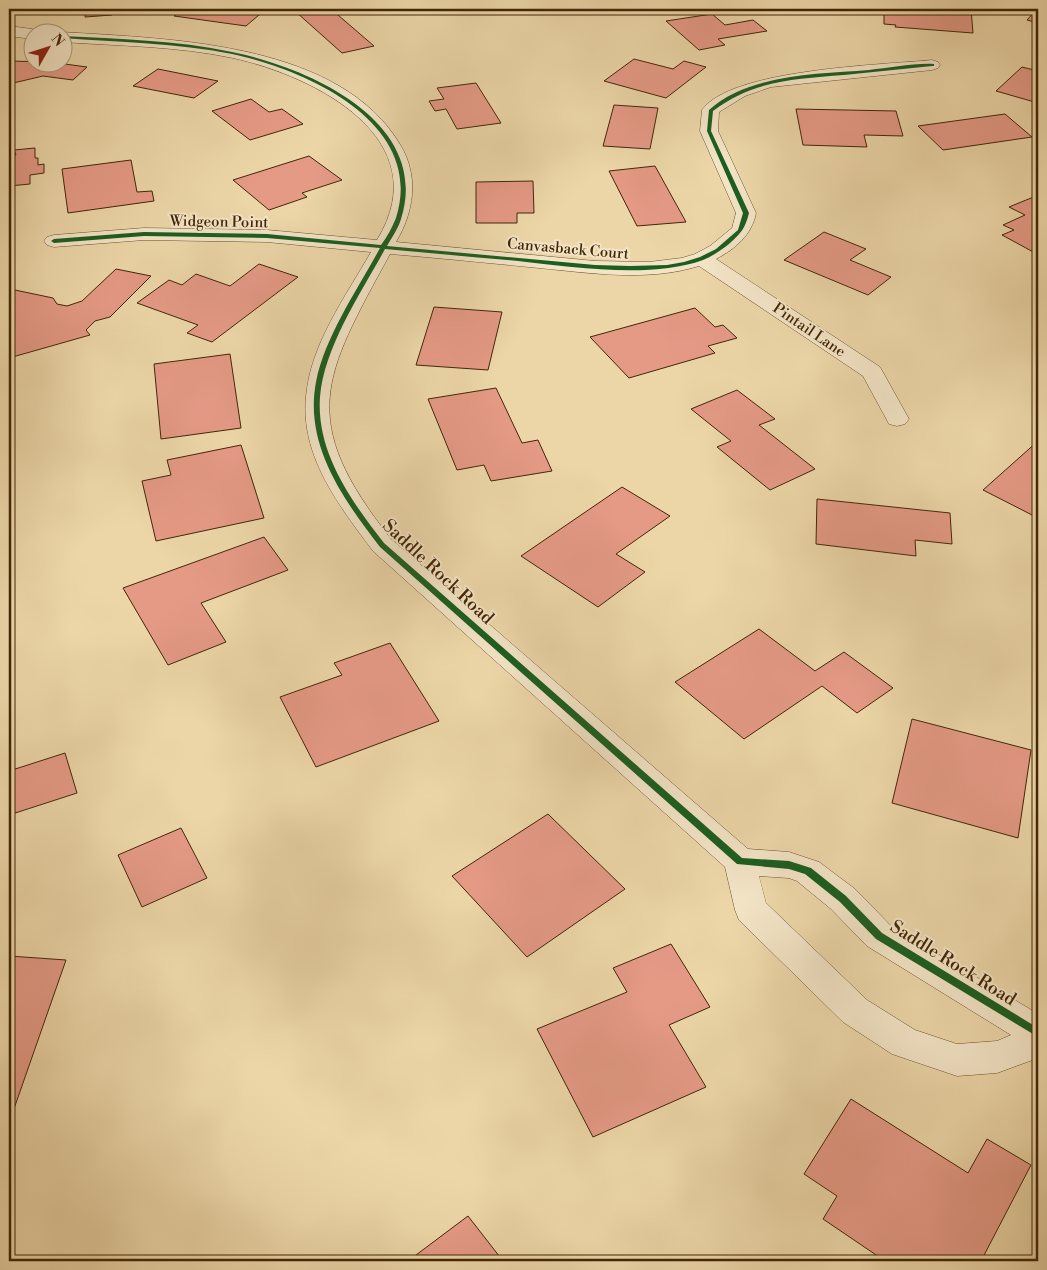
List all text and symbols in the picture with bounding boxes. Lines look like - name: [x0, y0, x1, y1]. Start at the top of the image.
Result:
- north arrow: [22, 22, 72, 72]
- text: N: [47, 30, 68, 50]
- street label: Widgeon Point: [168, 212, 269, 232]
- street label: Canvasback Court: [506, 234, 630, 264]
- street label: Pintail Lane: [769, 299, 849, 361]
- street label: Saddle Rock Road: [377, 514, 499, 630]
- street label: Saddle Rock Road: [886, 915, 1021, 1011]

